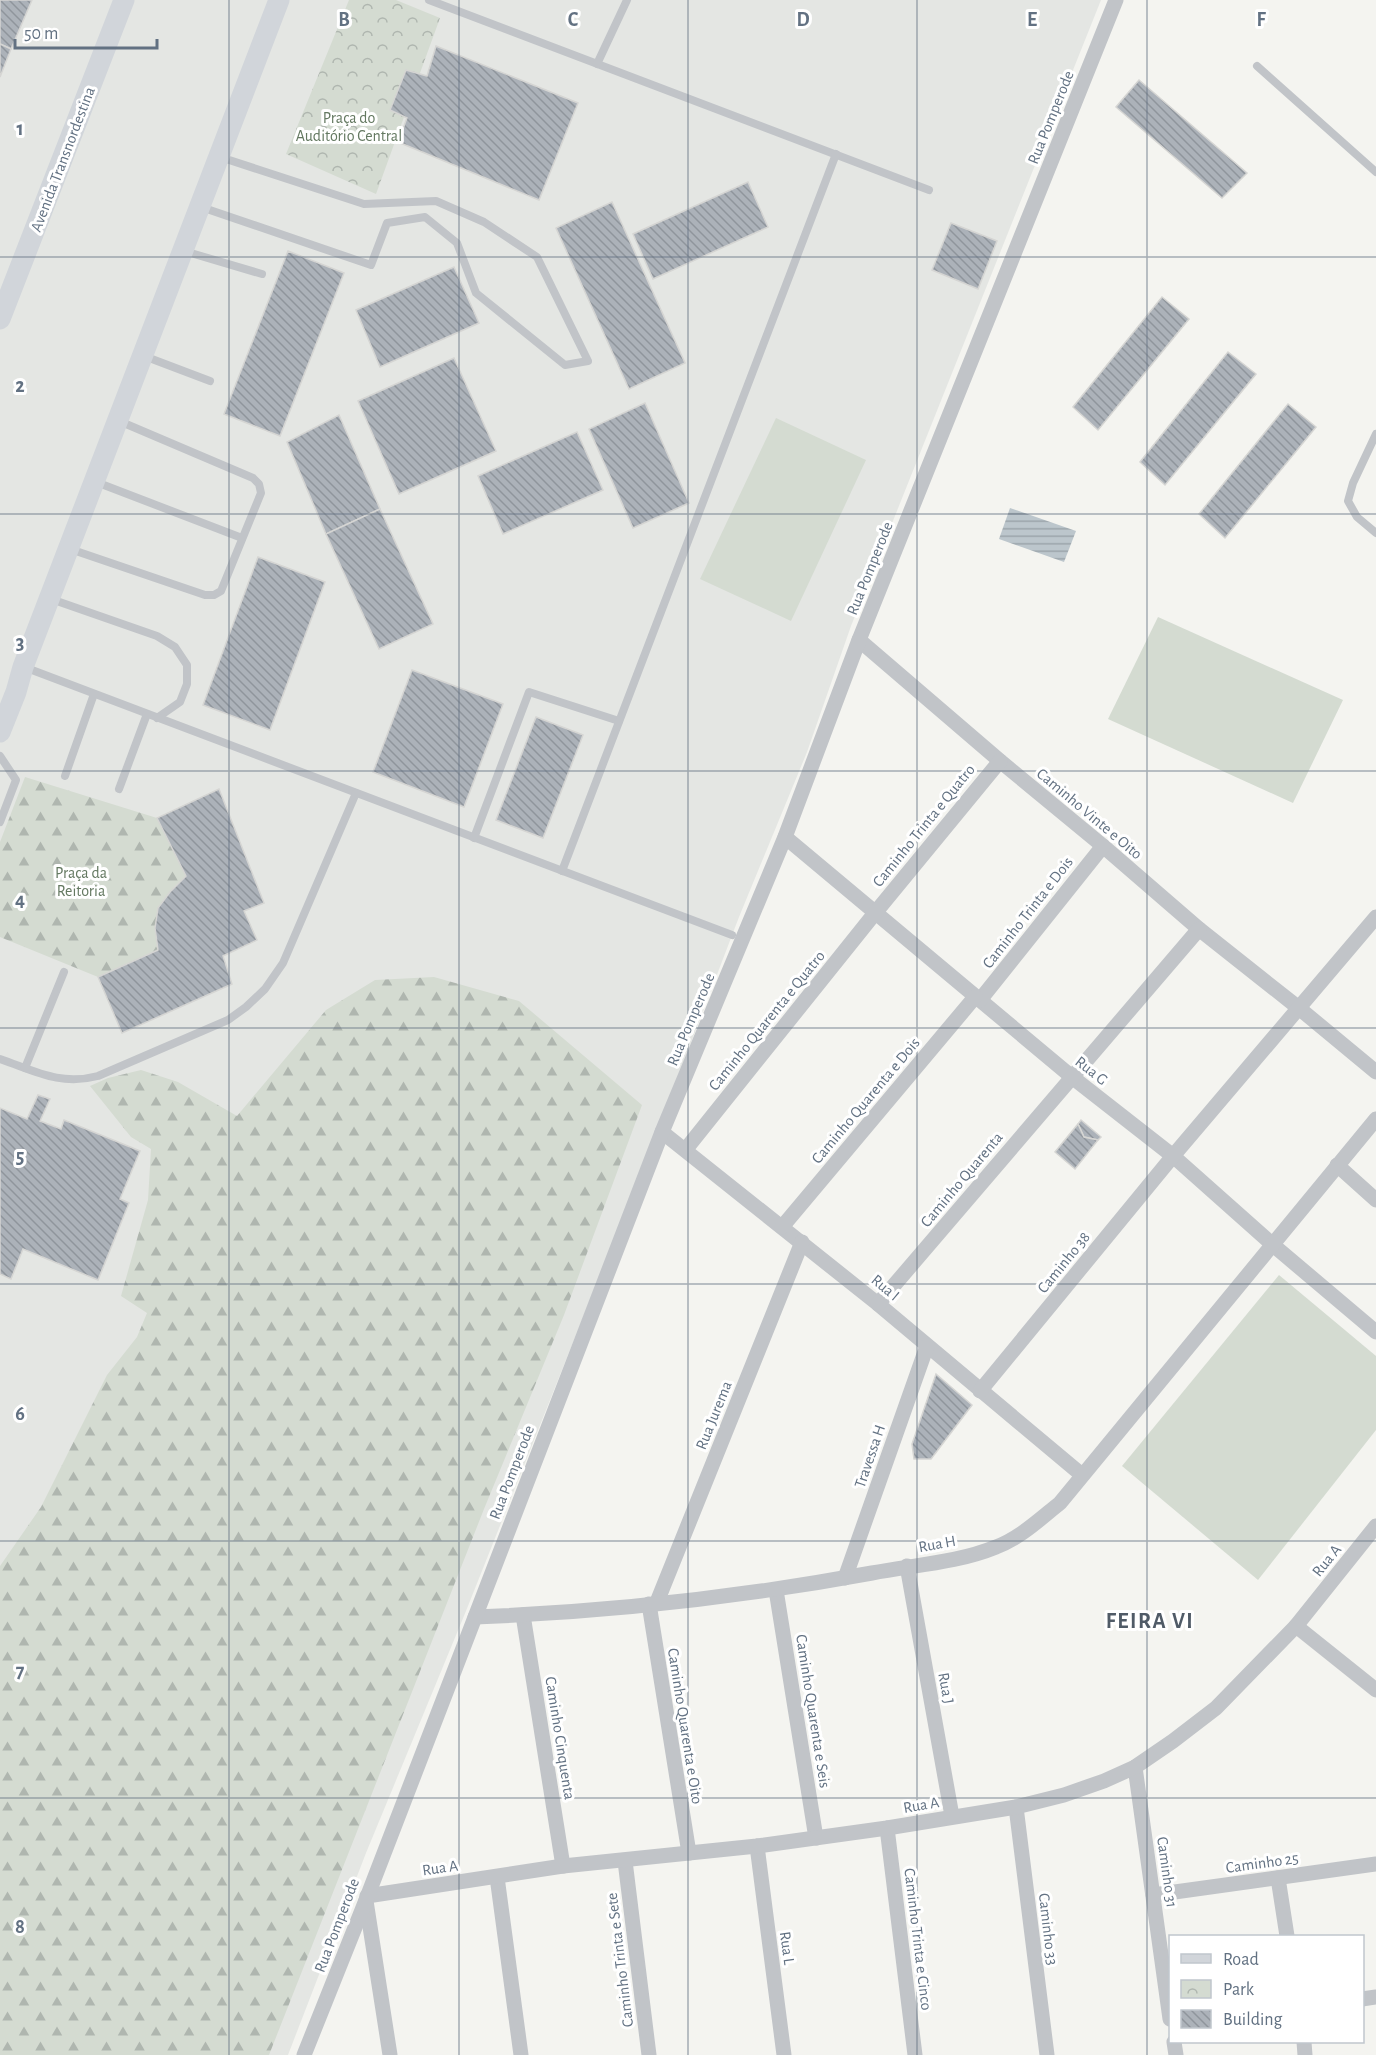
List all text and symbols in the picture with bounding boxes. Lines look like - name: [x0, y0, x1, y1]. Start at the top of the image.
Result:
- text: B: [338, 10, 350, 30]
- text: C: [568, 10, 579, 30]
- text: D: [796, 10, 810, 30]
- text: E: [1027, 10, 1037, 30]
- text: F: [1256, 10, 1266, 30]
- scale bar: [15, 12, 158, 50]
- text: 50 m: [24, 25, 58, 43]
- street label: Rua Pomperode: [1025, 68, 1077, 166]
- street label: Avenida Transnordestina: [28, 85, 98, 234]
- park label: Praça do Auditório Central: [296, 110, 402, 144]
- text: 1: [16, 119, 24, 139]
- text: 2: [15, 376, 25, 396]
- street label: Rua Pomperode: [844, 519, 896, 617]
- text: 3: [16, 633, 24, 653]
- street label: Caminho Trinta e Quatro: [870, 761, 979, 891]
- street label: Caminho Vinte e Oito: [1034, 765, 1145, 862]
- street label: Caminho Trinta e Dois: [979, 854, 1076, 971]
- park label: Praça da Reitoria: [55, 865, 107, 899]
- text: 4: [15, 890, 25, 910]
- street label: Caminho Quarenta e Quatro: [706, 948, 829, 1094]
- street label: Rua Pomperode: [664, 971, 718, 1068]
- street label: Caminho Quarenta e Dois: [809, 1035, 924, 1167]
- street label: Rua G: [1072, 1053, 1111, 1088]
- street label: Caminho Quarenta: [918, 1129, 1007, 1231]
- text: 5: [16, 1147, 24, 1167]
- street label: Caminho 38: [1034, 1229, 1093, 1296]
- street label: Rua I: [868, 1272, 902, 1304]
- street label: Rua Jurema: [693, 1379, 735, 1452]
- text: 6: [15, 1404, 25, 1424]
- street label: Rua Pomperode: [487, 1423, 537, 1521]
- street label: Travessa H: [852, 1423, 888, 1490]
- street label: Rua H: [917, 1533, 957, 1555]
- street label: Rua A: [1309, 1542, 1344, 1580]
- district label: FEIRA VI: [1106, 1610, 1194, 1632]
- street label: Caminho Quarenta e Seis: [792, 1633, 833, 1789]
- street label: Caminho Quarenta e Oito: [664, 1647, 705, 1806]
- text: 7: [16, 1661, 25, 1681]
- street label: Rua J: [935, 1671, 957, 1705]
- street label: Caminho Cinquenta: [542, 1676, 578, 1801]
- street label: Rua A: [902, 1794, 940, 1816]
- street label: Caminho 31: [1154, 1836, 1180, 1909]
- street label: Caminho 25: [1225, 1850, 1300, 1876]
- street label: Rua A: [421, 1858, 459, 1878]
- street label: Caminho Trinta e Cinco: [901, 1867, 935, 2011]
- street label: Rua Pomperode: [312, 1876, 362, 1974]
- street label: Caminho Trinta e Sete: [604, 1892, 636, 2028]
- street label: Caminho 33: [1036, 1892, 1060, 1966]
- text: 8: [15, 1917, 25, 1937]
- street label: Rua L: [777, 1930, 797, 1966]
- legend: [1169, 1935, 1364, 2043]
- text: Road: [1223, 1951, 1259, 1969]
- text: Park: [1223, 1981, 1255, 1999]
- text: Building: [1223, 2011, 1283, 2029]

